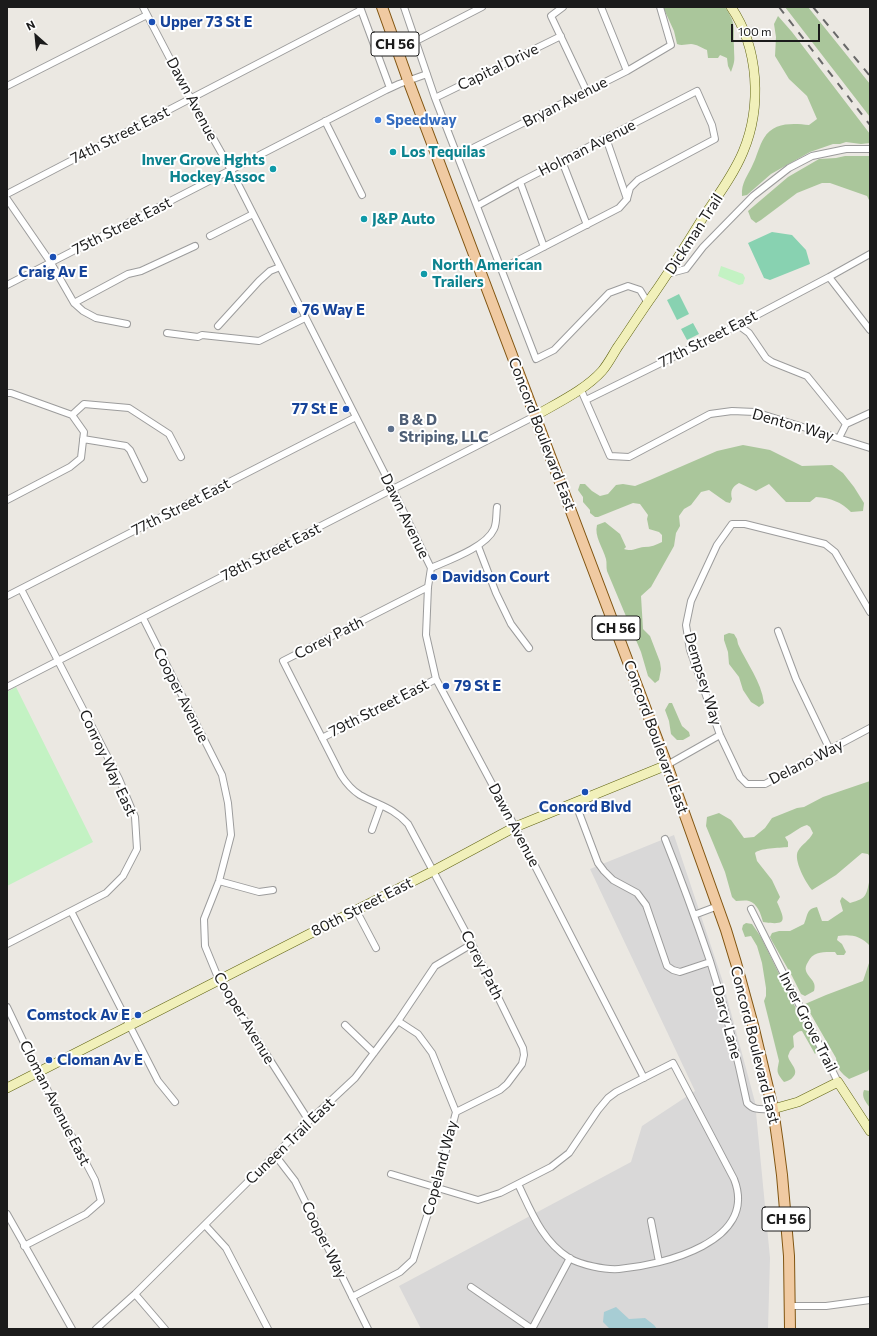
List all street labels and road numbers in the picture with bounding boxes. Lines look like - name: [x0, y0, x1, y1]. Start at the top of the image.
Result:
- road number: CH 56: [371, 32, 419, 56]
- street label: Capital Drive: [455, 40, 541, 94]
- street label: Dawn Avenue: [162, 54, 222, 144]
- street label: Bryan Avenue: [520, 73, 610, 131]
- street label: 74th Street East: [68, 102, 172, 168]
- street label: Holman Avenue: [536, 116, 638, 180]
- street label: Dickman Trail: [661, 190, 727, 278]
- street label: 75th Street East: [69, 193, 175, 259]
- street label: 77th Street East: [656, 306, 760, 372]
- street label: Concord Boulevard East: [505, 355, 579, 513]
- street label: Denton Way: [750, 405, 836, 445]
- street label: Dawn Avenue: [377, 471, 433, 561]
- street label: 77th Street East: [129, 474, 233, 540]
- street label: 78th Street East: [218, 519, 324, 585]
- street label: Corey Path: [291, 613, 367, 663]
- road number: CH 56: [592, 616, 640, 640]
- street label: Dempsey Way: [680, 631, 726, 727]
- street label: Cooper Avenue: [149, 645, 213, 745]
- street label: Concord Boulevard East: [620, 658, 692, 816]
- street label: 79th Street East: [326, 675, 432, 741]
- street label: Conroy Way East: [75, 707, 141, 819]
- street label: Delano Way: [766, 736, 846, 788]
- street label: Dawn Avenue: [484, 780, 544, 870]
- street label: 80th Street East: [308, 874, 416, 940]
- street label: Corey Path: [457, 927, 507, 1003]
- street label: Concord Boulevard East: [727, 964, 783, 1126]
- street label: Cooper Avenue: [210, 969, 278, 1067]
- street label: Inver Grove Trail: [775, 969, 841, 1075]
- street label: Darcy Lane: [709, 983, 745, 1061]
- street label: Cloman Avenue East: [16, 1037, 94, 1169]
- street label: Cuneen Trail East: [242, 1094, 338, 1188]
- street label: Copeland Way: [419, 1118, 461, 1218]
- street label: Cooper Way: [298, 1198, 350, 1282]
- road number: CH 56: [762, 1207, 810, 1231]

